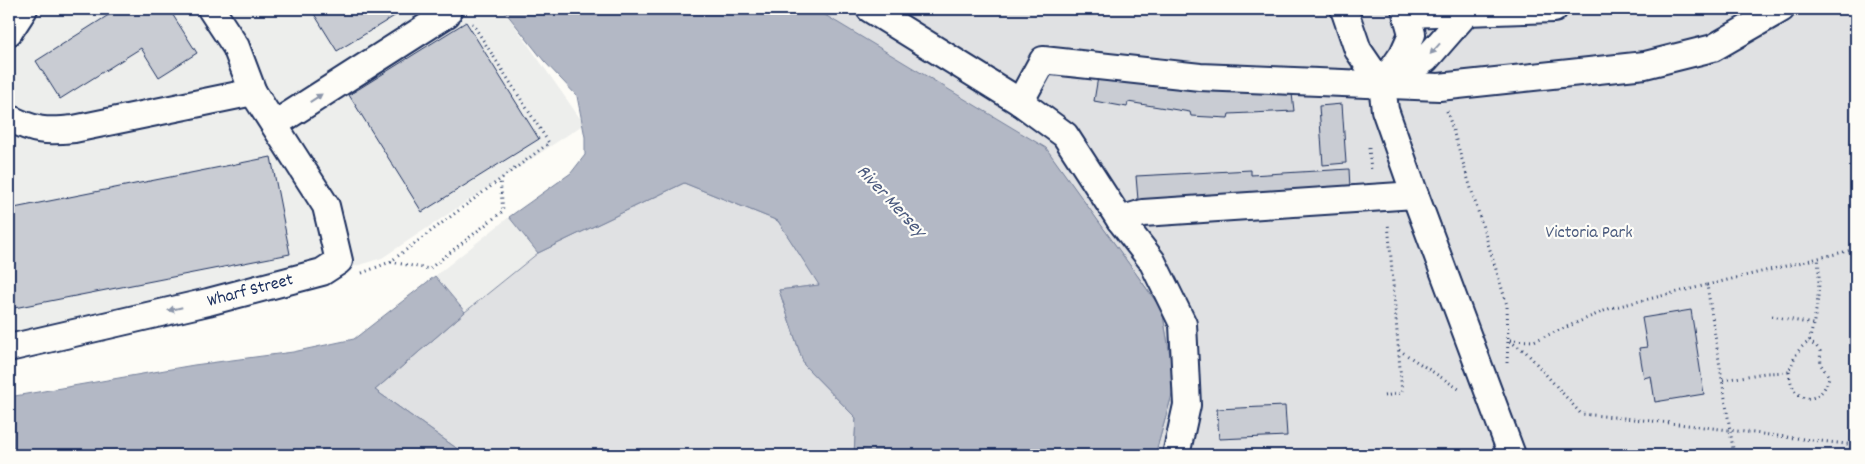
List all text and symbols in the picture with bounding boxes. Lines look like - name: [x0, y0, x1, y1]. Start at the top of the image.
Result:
- one-way arrow: [1429, 42, 1441, 54]
- one-way arrow: [310, 93, 323, 103]
- water label: River Mersey: [849, 160, 932, 246]
- park label: Victoria Park: [1545, 221, 1633, 246]
- street label: Wharf Street: [205, 267, 296, 314]
- one-way arrow: [168, 305, 183, 313]

